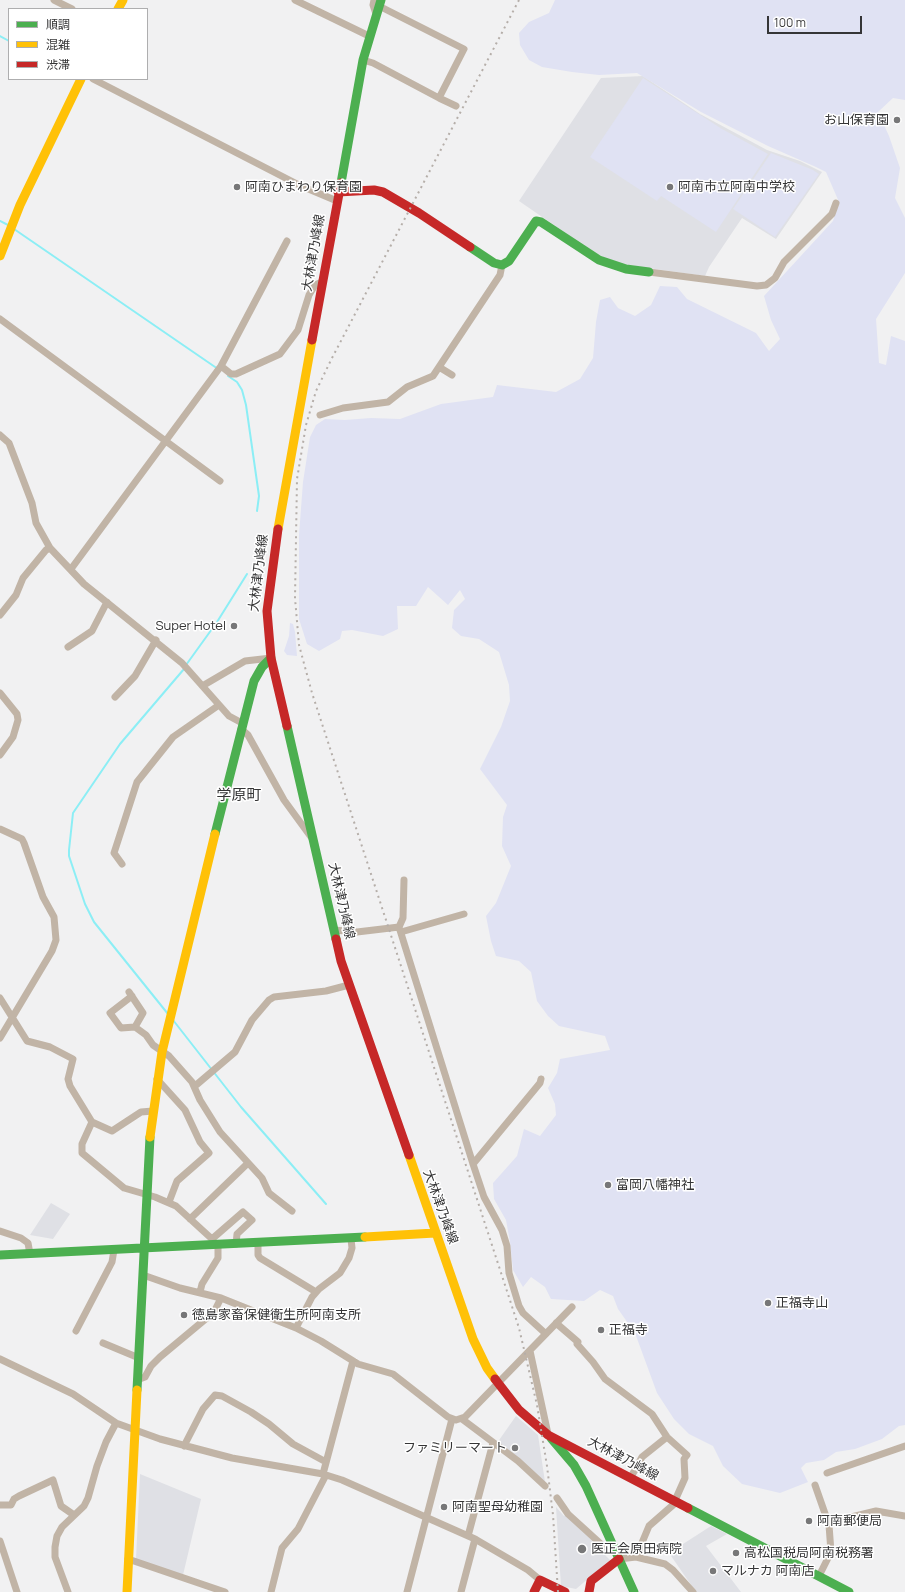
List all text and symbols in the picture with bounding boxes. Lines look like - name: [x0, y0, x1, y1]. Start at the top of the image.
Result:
- legend: [8, 8, 148, 80]
- scale bar: [769, 8, 864, 34]
- text: 100 m: [774, 14, 806, 31]
- text: 順調: [46, 16, 70, 33]
- text: 混雑: [46, 36, 70, 53]
- text: 渋滞: [46, 56, 70, 73]
- place label: お山保育園: [824, 112, 889, 128]
- marker: お山保育園: [892, 115, 902, 125]
- place label: 阿南ひまわり保育園: [245, 179, 362, 195]
- place label: 阿南市立阿南中学校: [678, 179, 795, 195]
- marker: 阿南ひまわり保育園: [232, 182, 242, 192]
- marker: 阿南市立阿南中学校: [665, 182, 675, 192]
- street label: 大林津乃峰線: [300, 213, 328, 293]
- street label: 大林津乃峰線: [247, 533, 271, 613]
- place label: Super Hotel: [156, 618, 226, 634]
- marker: Super Hotel: [229, 621, 239, 631]
- district label: 学原町: [217, 787, 261, 805]
- street label: 大林津乃峰線: [325, 861, 357, 941]
- street label: 大林津乃峰線: [419, 1168, 461, 1246]
- place label: 富岡八幡神社: [616, 1177, 694, 1193]
- marker: 富岡八幡神社: [603, 1180, 613, 1190]
- place label: 正福寺山: [776, 1295, 828, 1311]
- marker: 正福寺山: [763, 1298, 773, 1308]
- place label: 徳島家畜保健衛生所阿南支所: [192, 1307, 361, 1323]
- marker: 徳島家畜保健衛生所阿南支所: [179, 1310, 189, 1320]
- place label: 正福寺: [609, 1322, 648, 1338]
- marker: 正福寺: [596, 1325, 606, 1335]
- street label: 大林津乃峰線: [585, 1434, 661, 1484]
- place label: ファミリーマート: [403, 1440, 507, 1456]
- marker: ファミリーマート: [510, 1443, 520, 1453]
- place label: 阿南聖母幼稚園: [452, 1499, 543, 1515]
- marker: 阿南聖母幼稚園: [439, 1502, 449, 1512]
- place label: 阿南郵便局: [817, 1513, 882, 1529]
- marker: 阿南郵便局: [804, 1516, 814, 1526]
- place label: 医正会原田病院: [591, 1541, 682, 1557]
- marker: 医正会原田病院: [576, 1543, 588, 1555]
- place label: 高松国税局阿南税務署: [744, 1545, 874, 1561]
- marker: 高松国税局阿南税務署: [731, 1548, 741, 1558]
- place label: マルナカ 阿南店: [721, 1563, 815, 1579]
- marker: マルナカ 阿南店: [708, 1566, 718, 1576]

